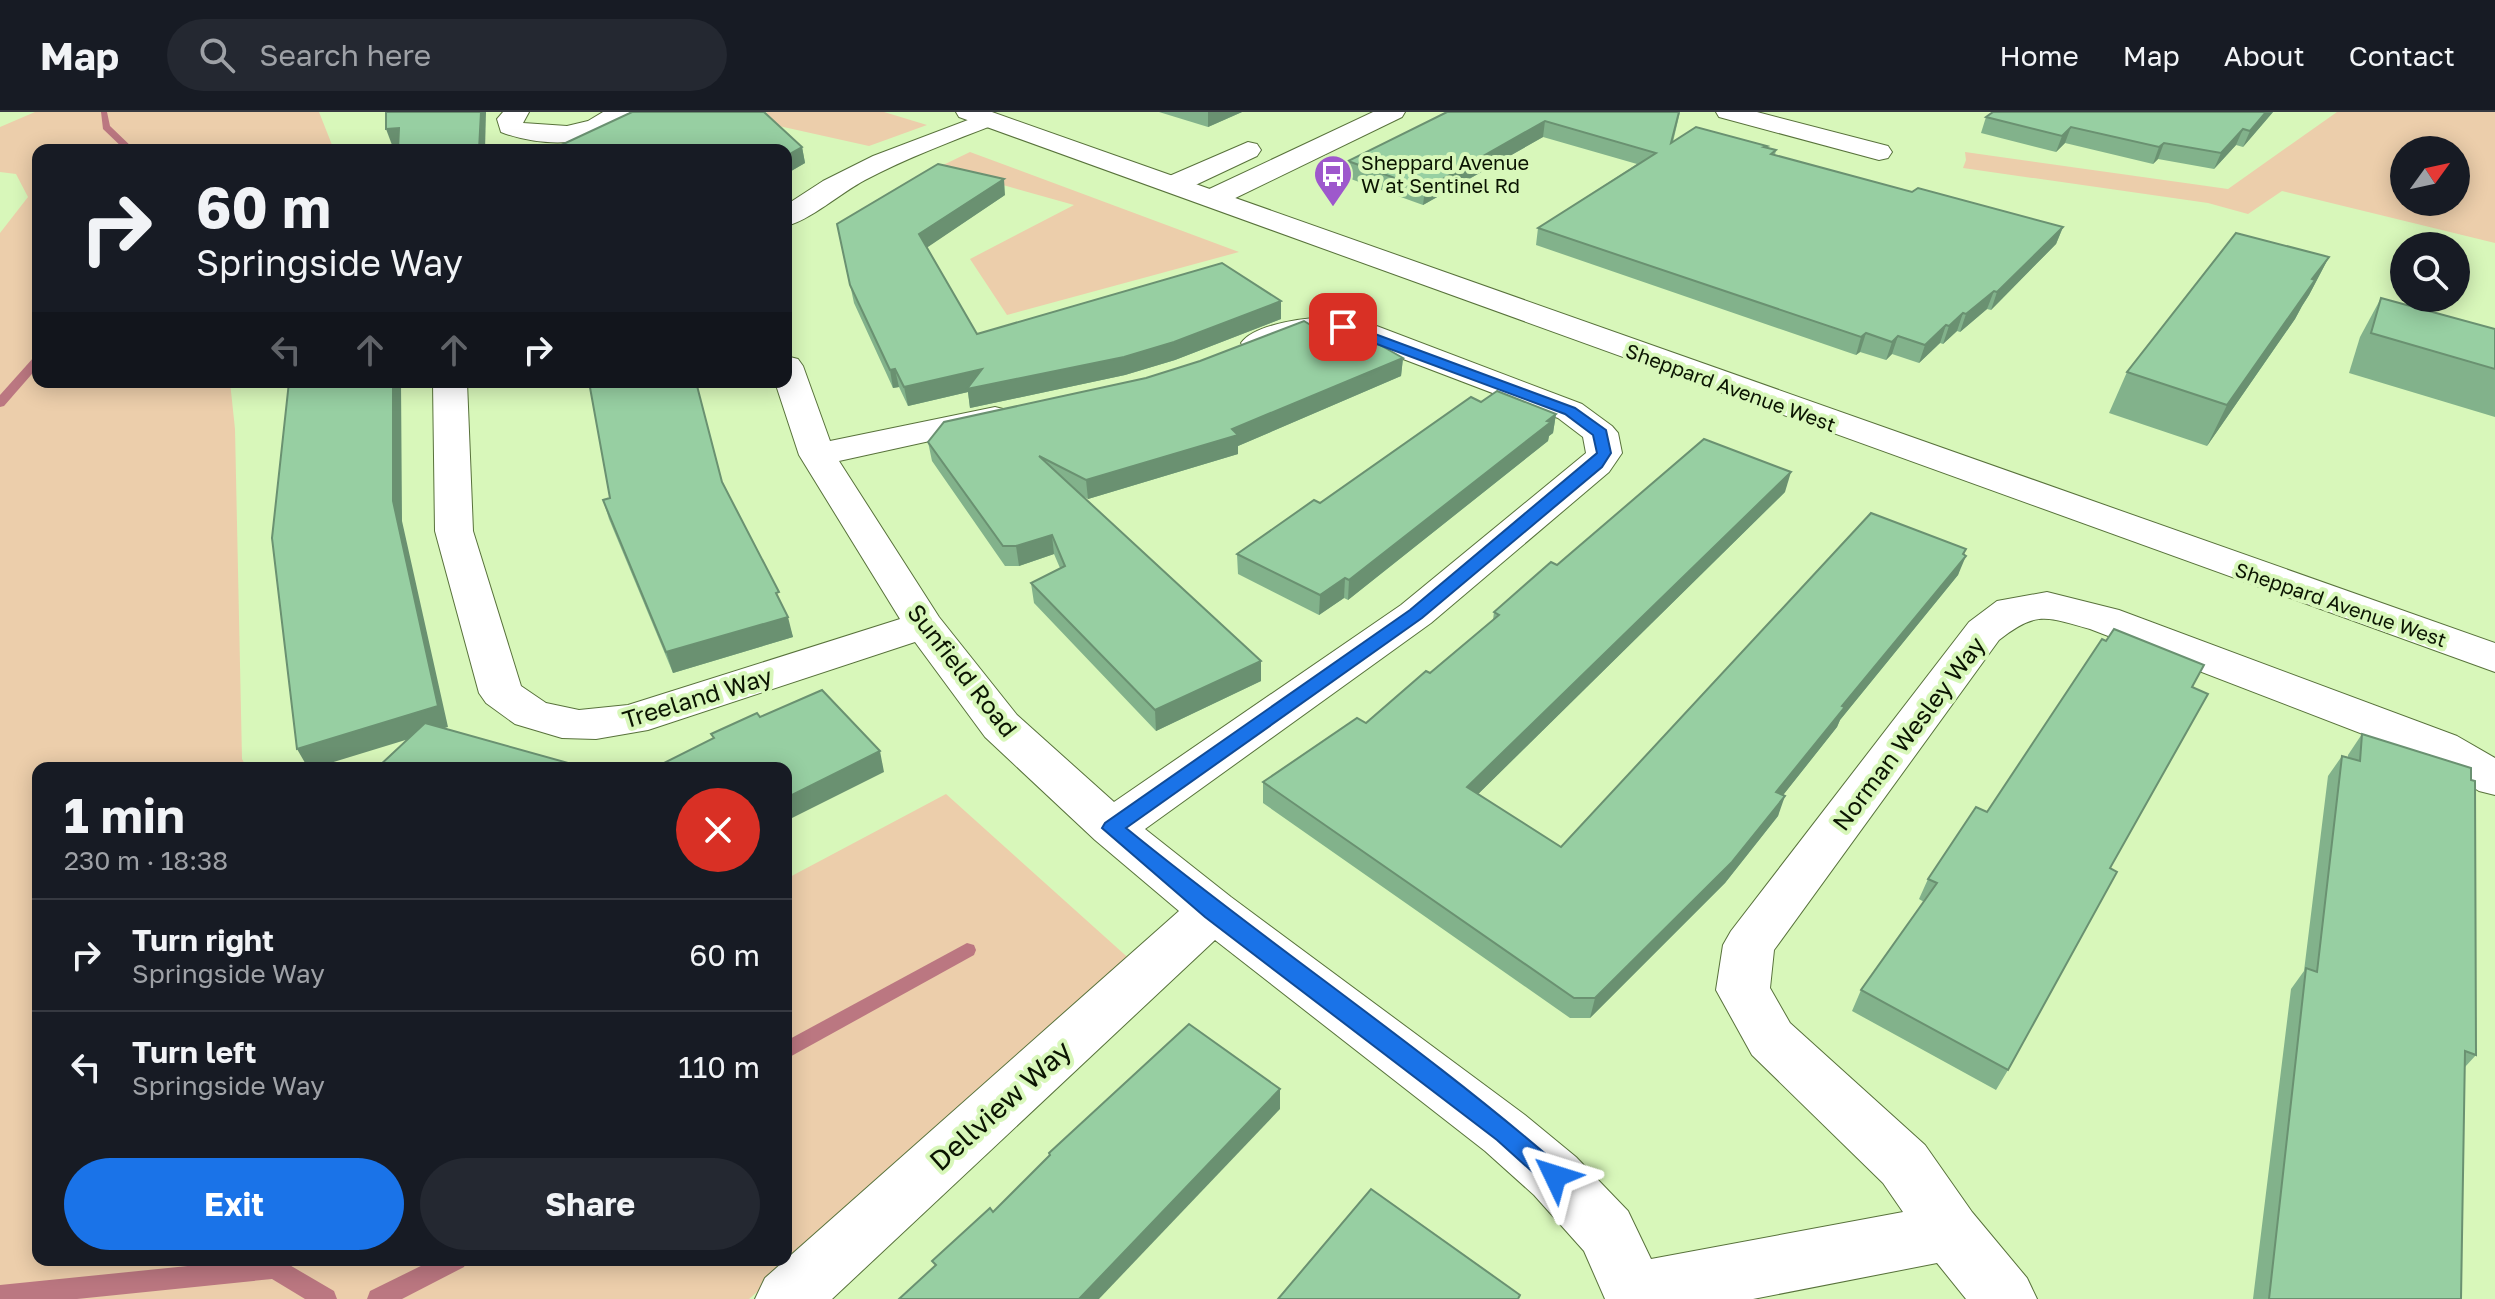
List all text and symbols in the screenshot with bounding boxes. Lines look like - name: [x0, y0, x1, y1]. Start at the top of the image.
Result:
- search box: [167, 19, 727, 91]
- text: Map: [40, 33, 119, 78]
- icon: search: [195, 33, 239, 77]
- text: Search here: [259, 37, 431, 73]
- text: Home: [2000, 39, 2079, 72]
- text: Map: [2123, 39, 2180, 72]
- text: About: [2224, 39, 2305, 72]
- text: Contact: [2349, 39, 2455, 72]
- north arrow: [2390, 136, 2470, 216]
- map controls: [2390, 136, 2470, 312]
- place label: Sheppard Avenue W at Sentinel Rd: [1361, 150, 1529, 197]
- bus stop icon: Sheppard Avenue W at Sentinel Rd: [1312, 153, 1354, 208]
- text: 60 m: [196, 173, 331, 240]
- icon: right: [64, 176, 168, 280]
- button: search: [2390, 232, 2470, 312]
- text: Springside Way: [196, 241, 463, 284]
- pin: [1309, 293, 1377, 361]
- icon: arrive: [1321, 305, 1365, 349]
- icon: left: [264, 328, 308, 372]
- icon: ahead: [348, 328, 392, 372]
- icon: ahead: [432, 328, 476, 372]
- icon: right: [516, 328, 560, 372]
- street label: Sheppard Avenue West: [1623, 338, 1839, 436]
- street label: Sheppard Avenue West: [2232, 557, 2450, 651]
- street label: Sunfield Road: [902, 598, 1024, 742]
- street label: Norman Wesley Way: [1826, 630, 1990, 836]
- street label: Treeland Way: [619, 660, 775, 734]
- text: 1 min: [64, 786, 185, 844]
- button: close: [676, 788, 760, 872]
- text: 230 m · 18:38: [64, 845, 228, 876]
- text: Turn right: [132, 922, 274, 958]
- icon: right: [64, 933, 108, 977]
- text: 60 m: [689, 937, 760, 973]
- text: Springside Way: [132, 958, 325, 989]
- street label: Dellview Way: [923, 1033, 1078, 1177]
- text: Turn left: [132, 1034, 257, 1070]
- icon: left: [64, 1045, 108, 1089]
- text: 110 m: [678, 1049, 760, 1085]
- text: Springside Way: [132, 1070, 325, 1101]
- position arrow: [1513, 1134, 1597, 1218]
- button: Exit: [64, 1158, 404, 1250]
- button: Share: [420, 1158, 760, 1250]

